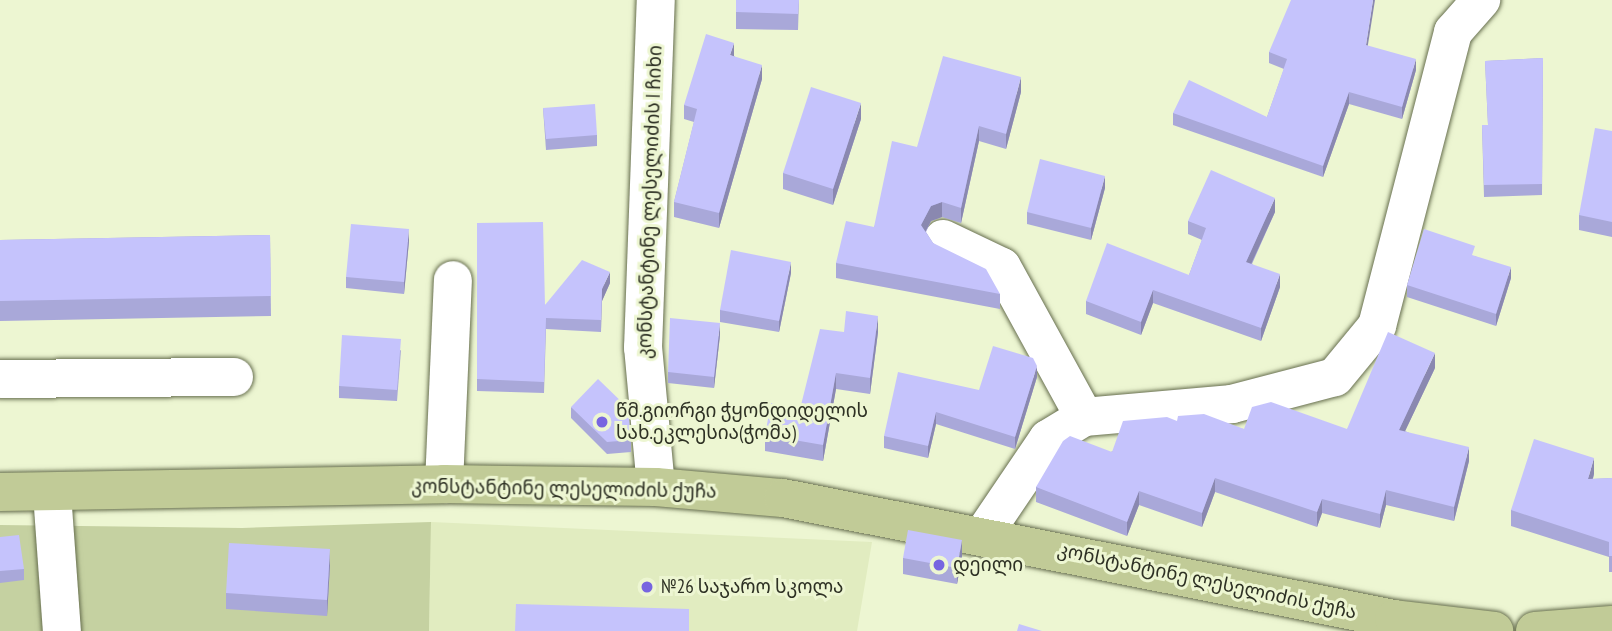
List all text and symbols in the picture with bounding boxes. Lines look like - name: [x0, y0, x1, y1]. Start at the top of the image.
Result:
- street label: კონსტანტინე ლესელიძის I ჩიხი: [633, 45, 667, 359]
- place label: წმ.გიორგი ჭყონდიდელის სახ.ეკლესია(ჭომა): [616, 400, 868, 444]
- marker: წმ.გიორგი ჭყონდიდელის სახ.ეკლესია(ჭომა): [594, 414, 610, 430]
- street label: კონსტანტინე ლესელიძის ქუჩა: [411, 475, 717, 503]
- street label: კონსტანტინე ლესელიძის ქუჩა: [1055, 538, 1359, 624]
- place label: დეილი: [953, 554, 1023, 576]
- marker: დეილი: [931, 557, 947, 573]
- place label: №26 საჯარო სკოლა: [661, 576, 844, 598]
- marker: №26 საჯარო სკოლა: [639, 579, 655, 595]

